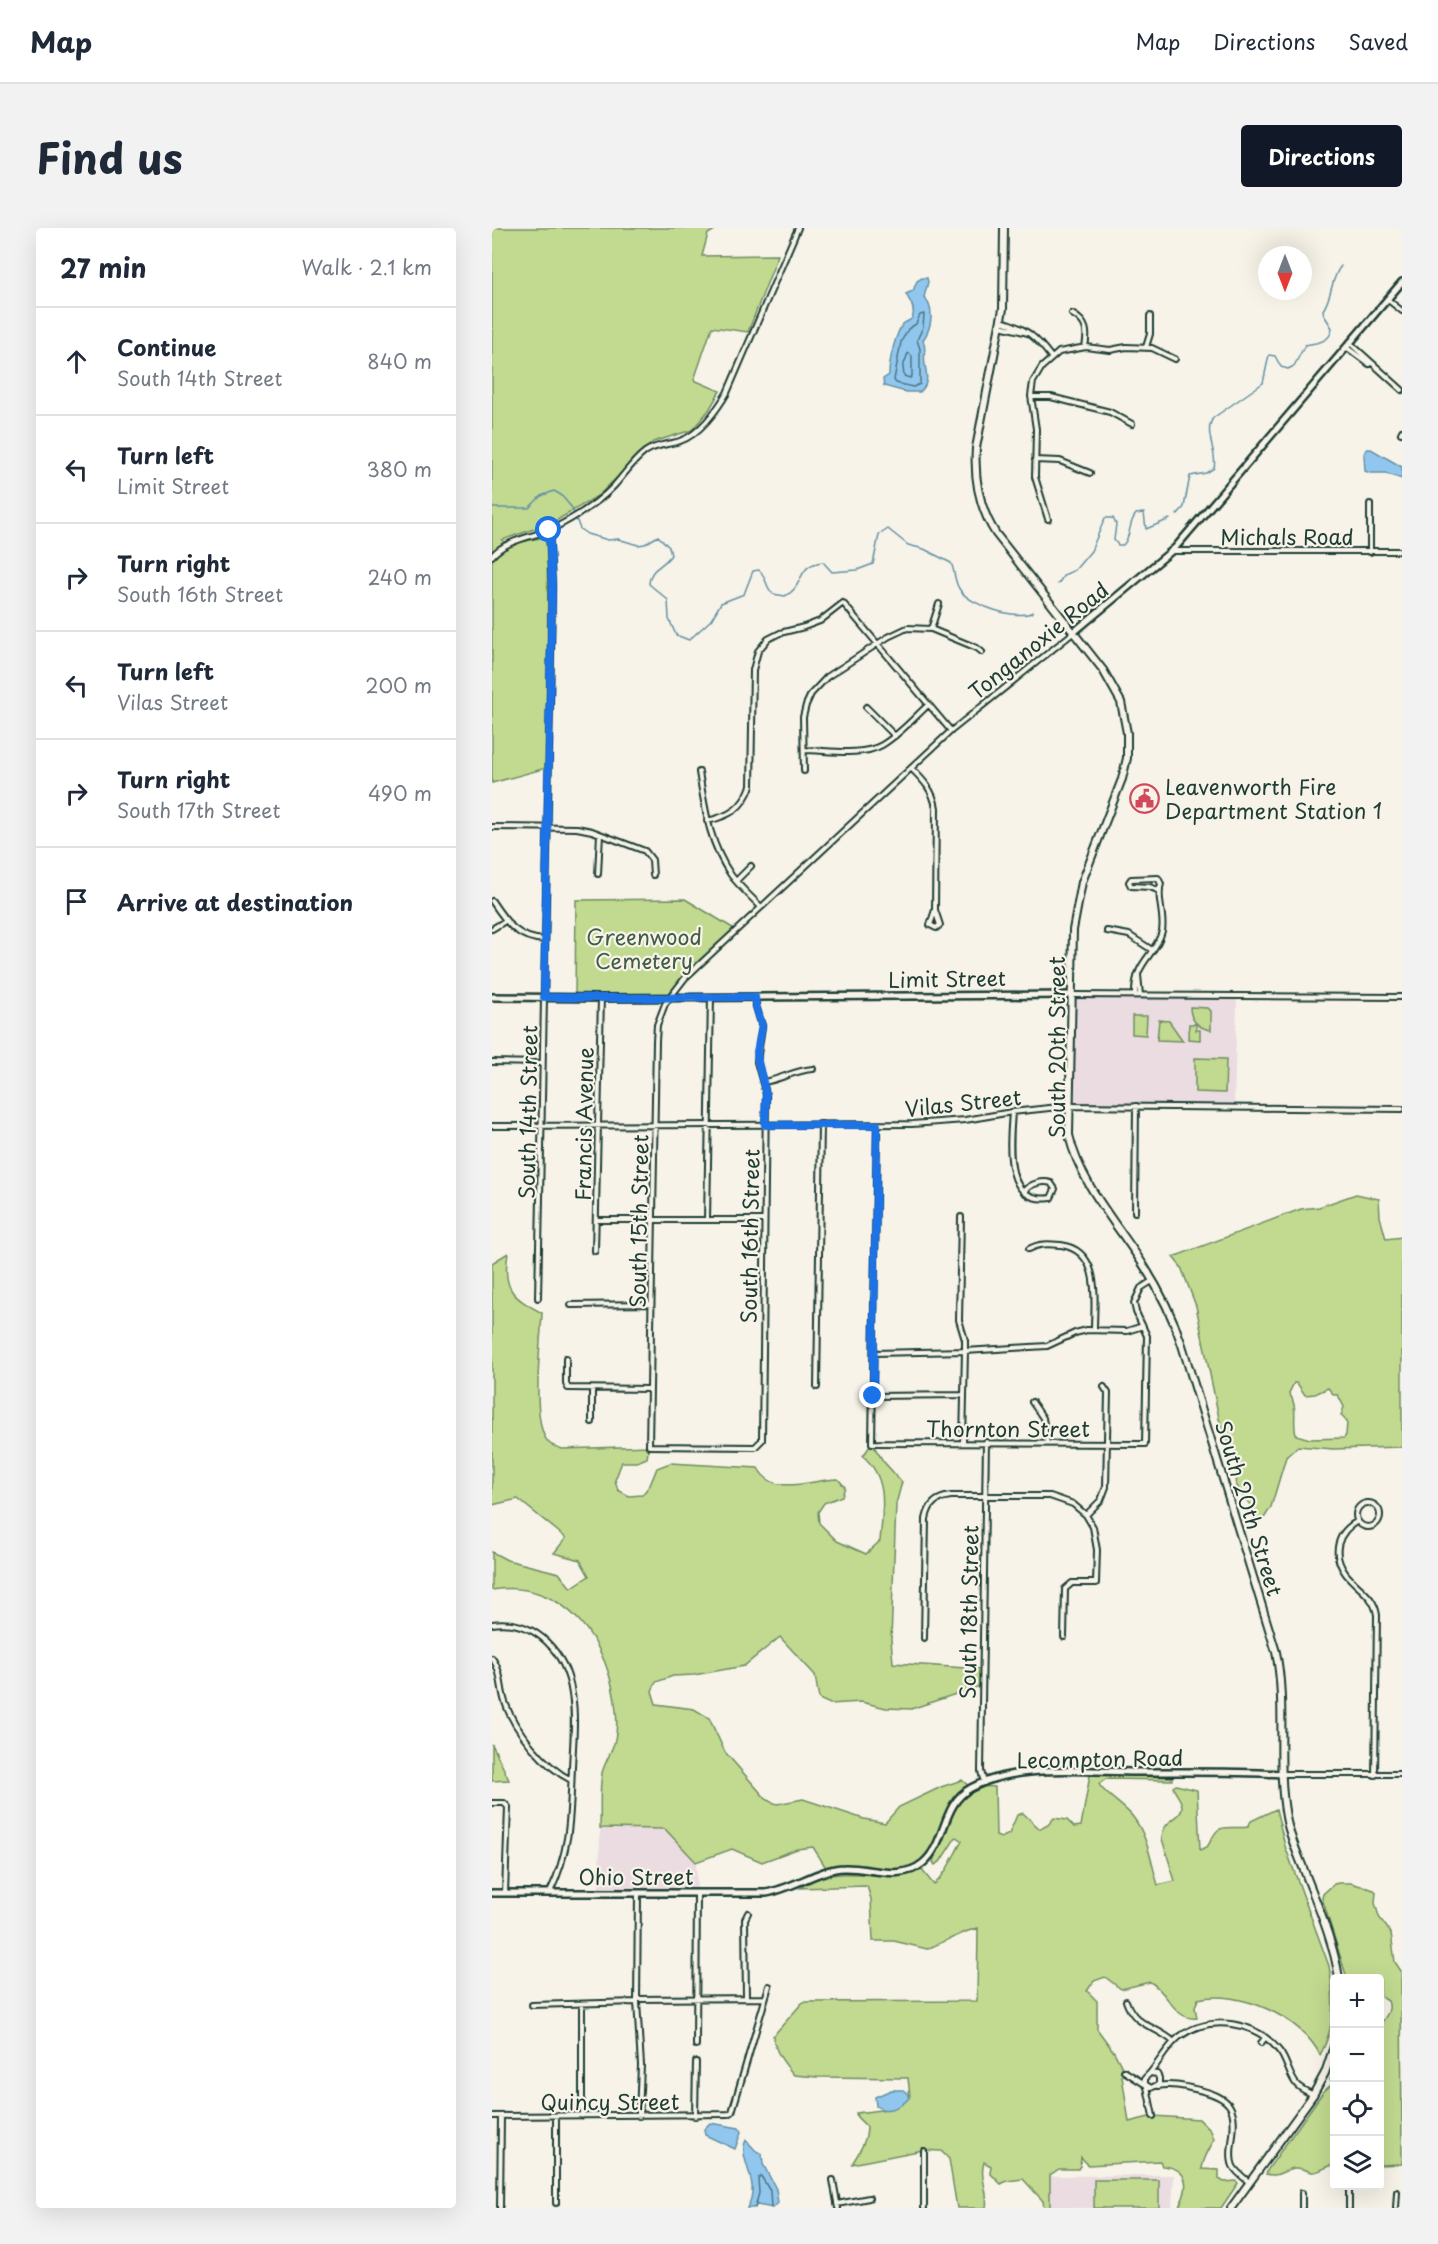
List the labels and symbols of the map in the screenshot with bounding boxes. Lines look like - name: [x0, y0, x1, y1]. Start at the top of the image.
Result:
- north arrow: [1258, 246, 1312, 300]
- route start: [535, 516, 561, 542]
- street label: Michals Road: [1220, 520, 1354, 552]
- street label: Tonganoxie Road: [961, 573, 1115, 707]
- place label: Leavenworth Fire Department Station 1: [1165, 770, 1382, 826]
- public building icon: Leavenworth Fire Department Station 1: [1128, 782, 1160, 814]
- park label: Greenwood Cemetery: [586, 920, 702, 976]
- street label: South 20th Street: [1040, 956, 1072, 1138]
- street label: Limit Street: [888, 961, 1006, 995]
- street label: South 14th Street: [509, 1025, 545, 1199]
- street label: Francis Avenue: [566, 1047, 600, 1201]
- street label: Vilas Street: [903, 1080, 1023, 1124]
- street label: South 15th Street: [620, 1134, 656, 1308]
- street label: South 16th Street: [731, 1148, 767, 1324]
- route end: [859, 1382, 885, 1408]
- street label: Thornton Street: [926, 1412, 1090, 1444]
- street label: South 20th Street: [1208, 1416, 1292, 1600]
- street label: South 18th Street: [950, 1525, 986, 1699]
- street label: Lecompton Road: [1016, 1741, 1184, 1775]
- street label: Ohio Street: [578, 1860, 694, 1892]
- street label: Quincy Street: [541, 2085, 679, 2117]

